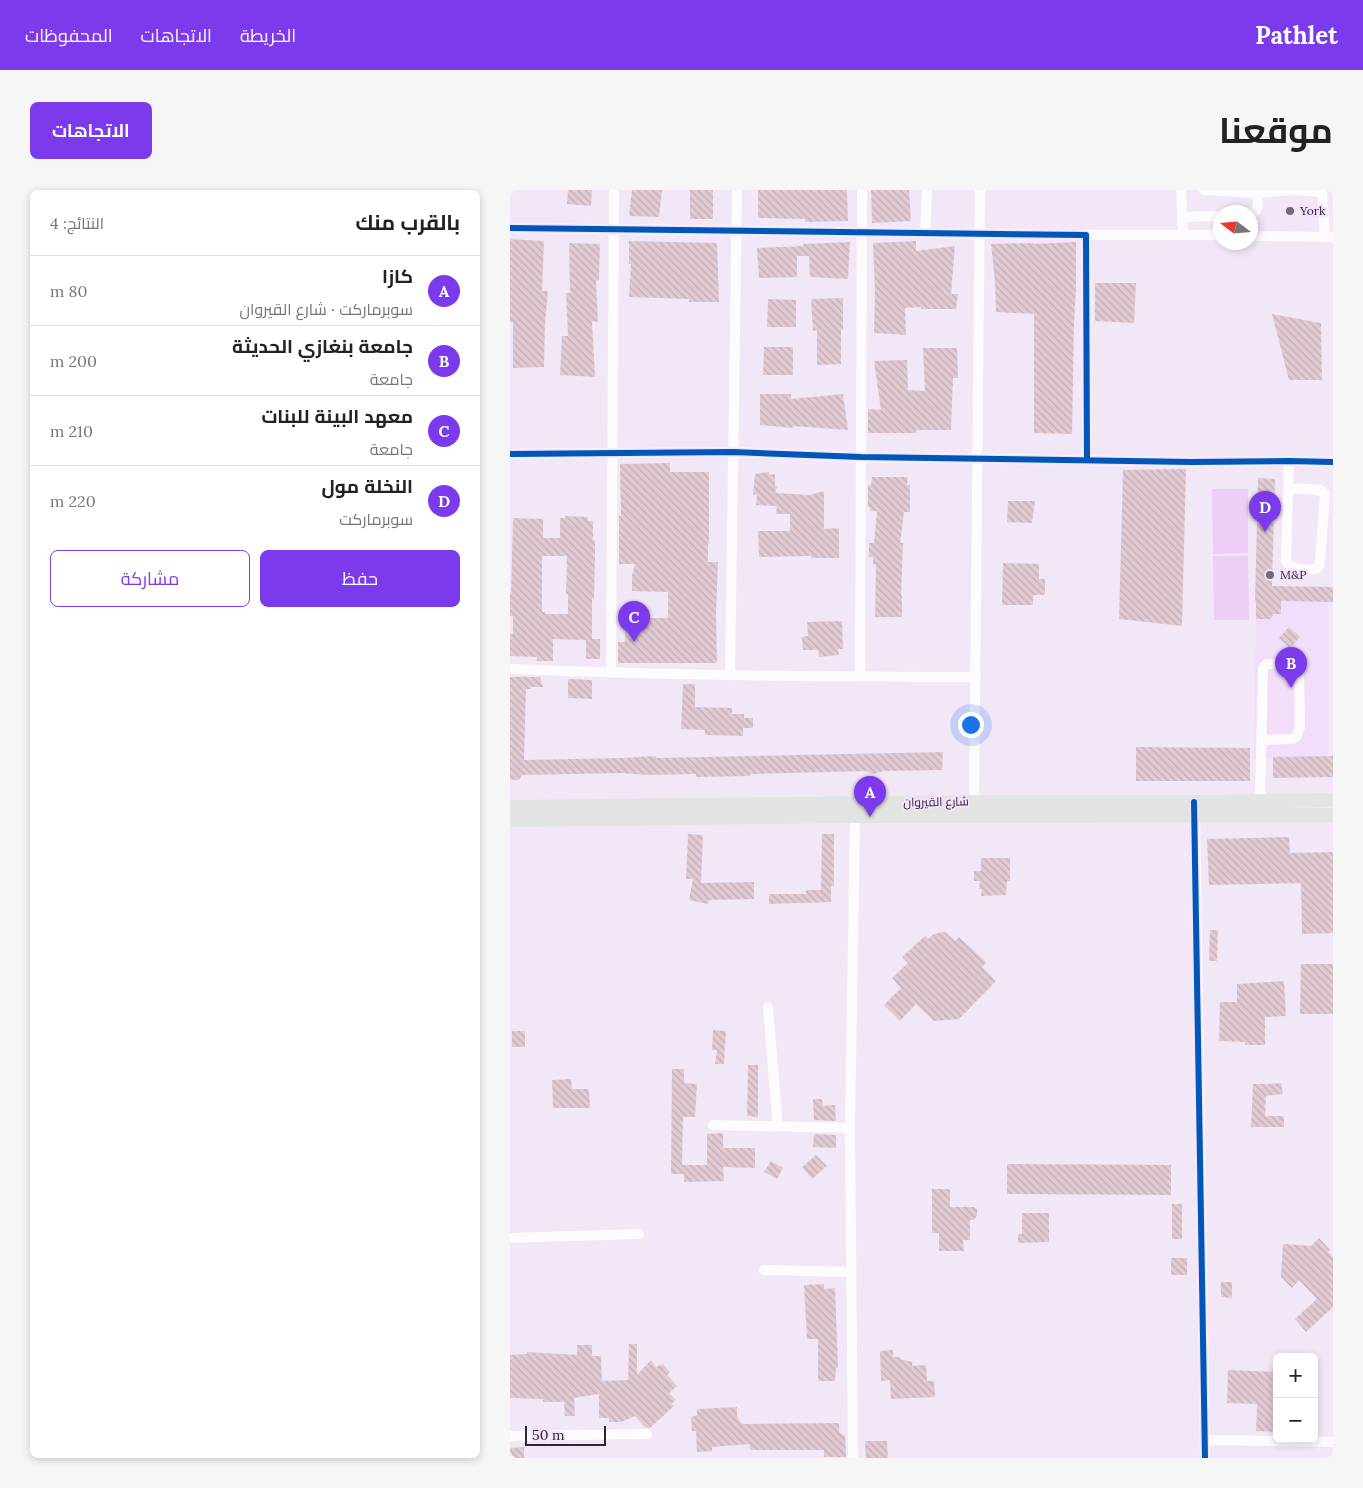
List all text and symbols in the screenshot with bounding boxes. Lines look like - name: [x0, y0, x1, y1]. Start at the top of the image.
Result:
- text: Pathlet: [1255, 20, 1338, 51]
- text: المحفوظات: [25, 24, 113, 47]
- text: الاتجاهات: [141, 24, 212, 47]
- text: الخريطة: [240, 24, 296, 47]
- button: الاتجاهات: [30, 102, 152, 159]
- text: موقعنا: [1219, 108, 1333, 153]
- place label: York: [1299, 203, 1326, 218]
- north arrow: [1213, 205, 1258, 250]
- marker: York: [1284, 205, 1296, 217]
- text: بالقرب منك: [355, 209, 460, 236]
- text: النتائج: 4: [50, 213, 104, 233]
- text: كازا: [382, 264, 413, 288]
- text: 80 m: [50, 281, 87, 301]
- text: A: [439, 281, 449, 301]
- text: سوبرماركت · شارع القيروان: [239, 299, 413, 319]
- text: جامعة بنغازي الحديثة: [232, 334, 413, 358]
- text: 200 m: [50, 351, 97, 371]
- text: B: [439, 351, 449, 371]
- text: جامعة: [370, 369, 413, 389]
- text: معهد البينة للبنات: [261, 404, 413, 428]
- text: 210 m: [50, 421, 93, 441]
- text: C: [439, 421, 450, 441]
- text: جامعة: [370, 439, 413, 459]
- text: النخلة مول: [322, 474, 413, 498]
- text: 220 m: [50, 491, 96, 511]
- text: D: [438, 491, 450, 511]
- pin: D: [1249, 491, 1281, 532]
- text: سوبرماركت: [339, 509, 413, 529]
- button: مشاركة: [50, 550, 250, 607]
- button: حفظ: [260, 550, 460, 607]
- place label: M&P: [1280, 567, 1307, 582]
- marker: M&P: [1264, 569, 1276, 581]
- pin: C: [618, 601, 650, 642]
- pin: B: [1275, 647, 1307, 688]
- your location: [958, 712, 984, 738]
- pin: A: [854, 776, 886, 817]
- street label: شارع القيروان: [903, 793, 969, 811]
- map controls: [1273, 1353, 1318, 1443]
- button: +: [1273, 1353, 1318, 1398]
- button: −: [1273, 1398, 1318, 1443]
- scale bar: [525, 1423, 606, 1446]
- text: 50 m: [532, 1426, 565, 1444]

